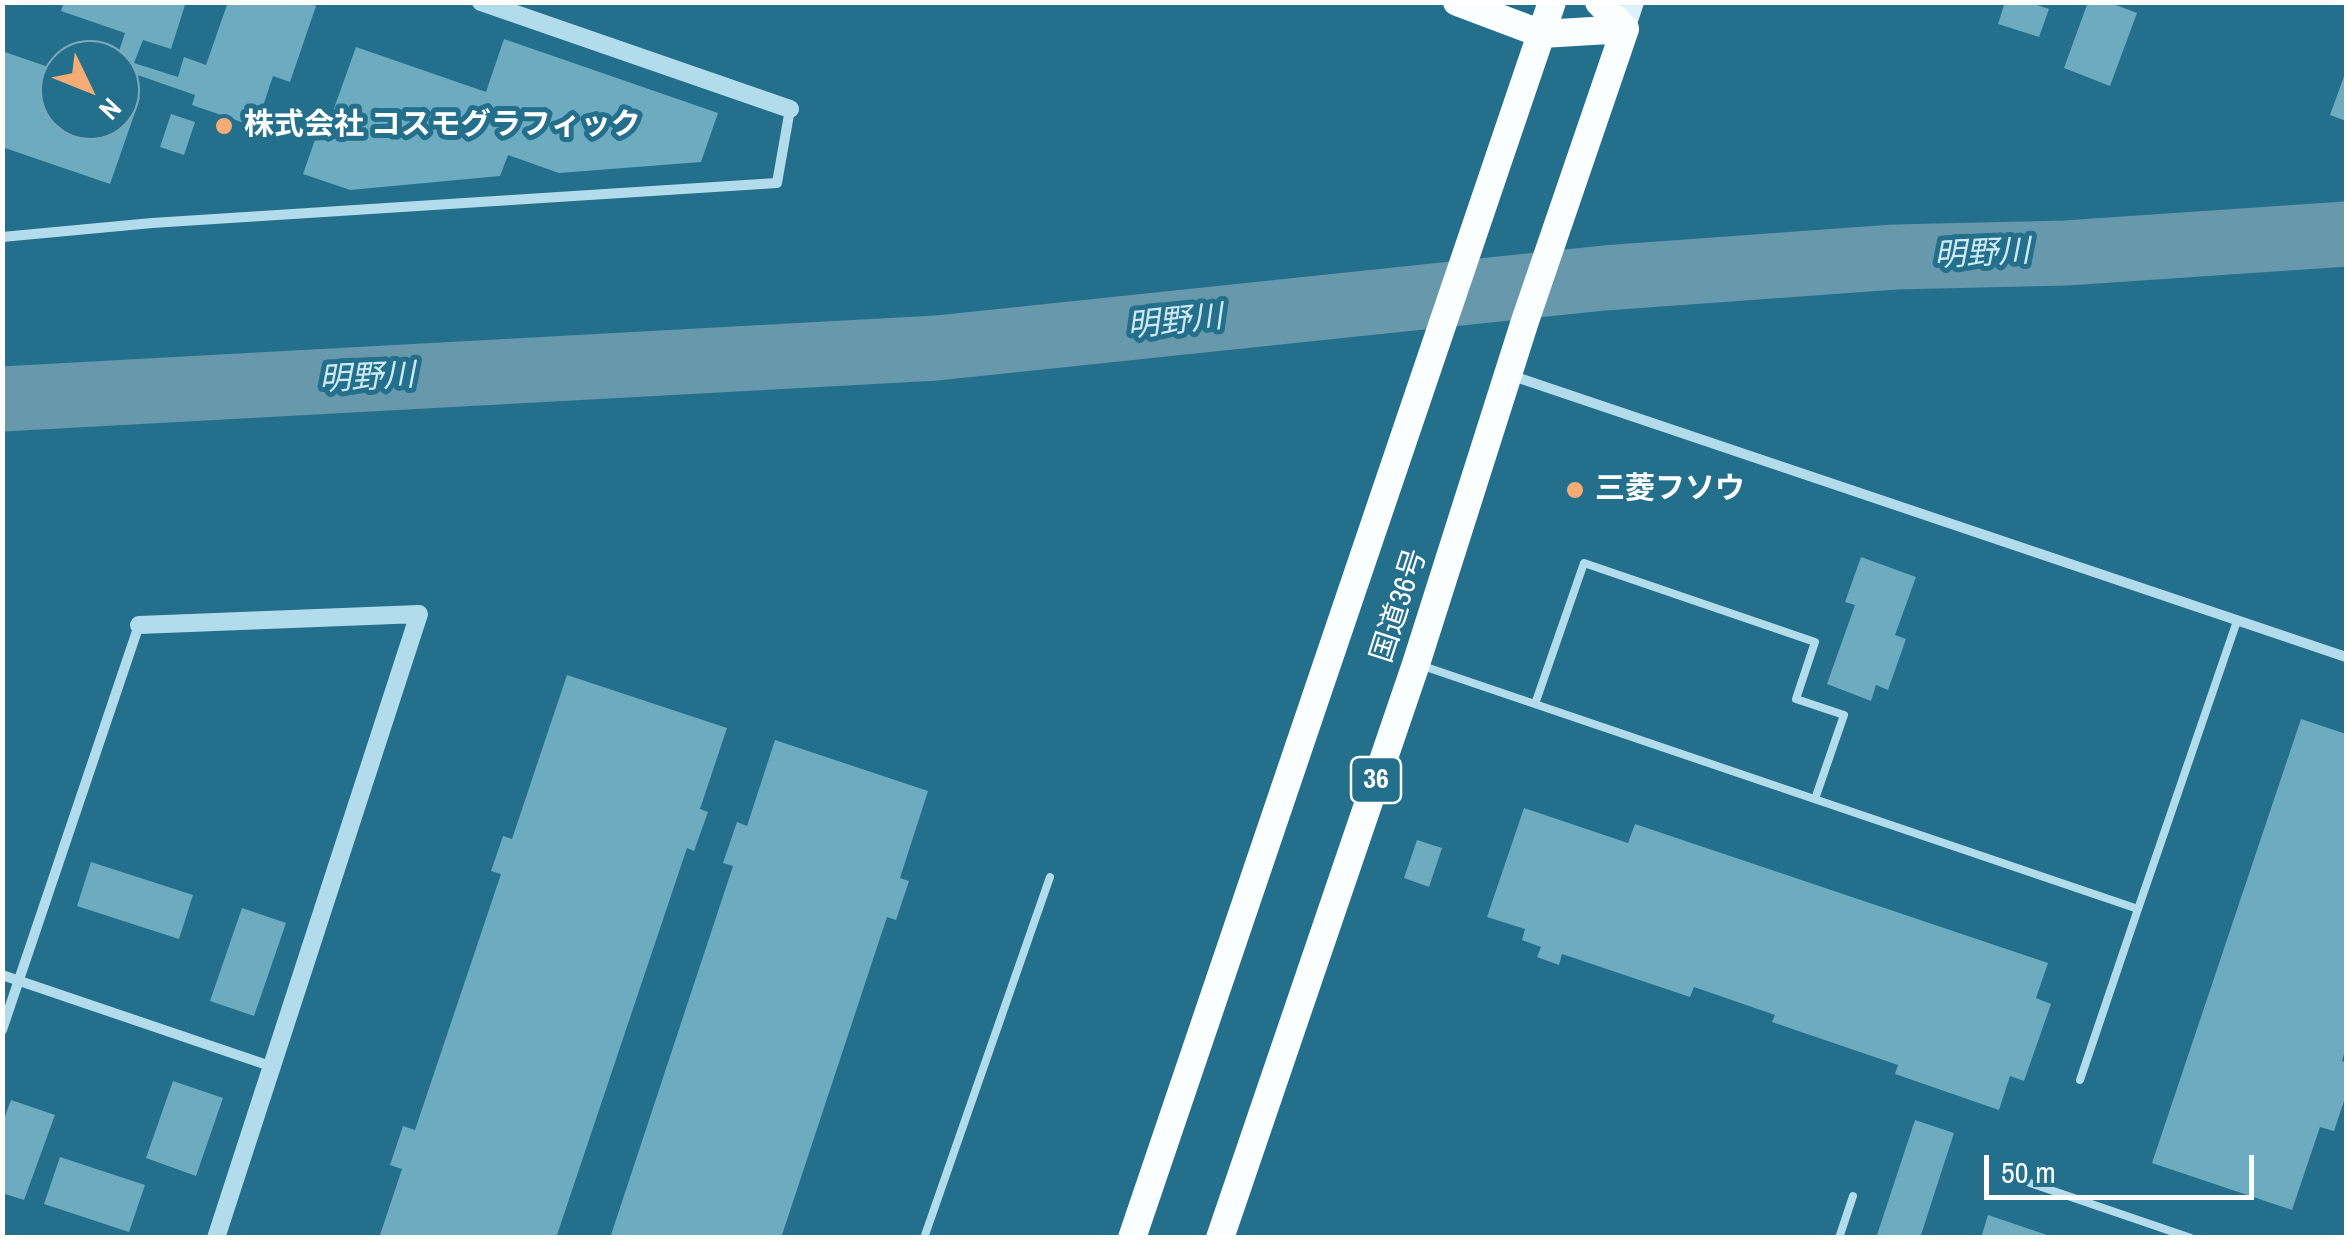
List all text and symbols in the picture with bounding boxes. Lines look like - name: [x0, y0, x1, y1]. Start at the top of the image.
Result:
- north arrow: [40, 40, 140, 140]
- text: N: [91, 90, 130, 128]
- place label: 株式会社 コスモグラフィック: [244, 108, 641, 144]
- marker: 株式会社 コスモグラフィック: [213, 115, 235, 137]
- water label: 明野川: [1933, 233, 2031, 277]
- water label: 明野川: [1125, 299, 1225, 347]
- water label: 明野川: [318, 357, 416, 401]
- place label: 三菱フソウ: [1595, 472, 1745, 508]
- marker: 三菱フソウ: [1564, 479, 1586, 501]
- street label: 国道36号: [1365, 545, 1435, 667]
- road number: 36: [1351, 757, 1401, 803]
- scale bar: [1989, 1135, 2259, 1197]
- text: 50 m: [2001, 1152, 2056, 1192]

